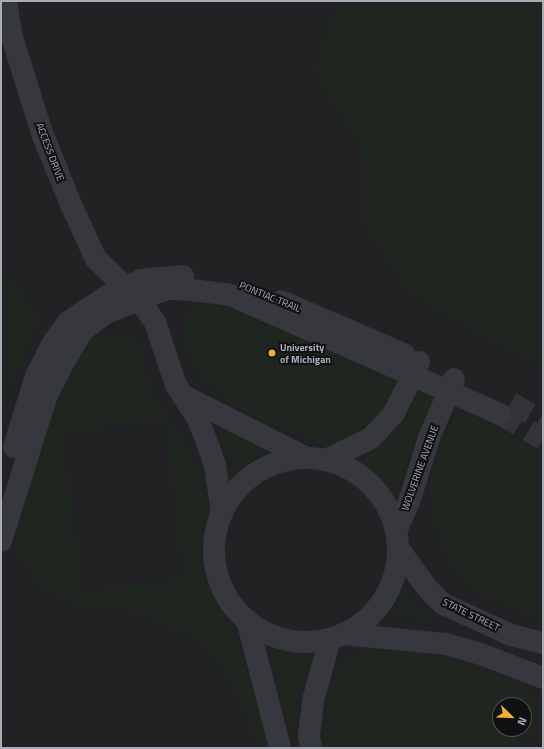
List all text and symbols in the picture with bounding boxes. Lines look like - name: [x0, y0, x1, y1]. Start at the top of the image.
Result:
- street label: ACCESS DRIVE: [33, 121, 67, 183]
- street label: PONTIAC TRAIL: [238, 279, 302, 315]
- place label: University of Michigan: [280, 341, 331, 364]
- marker: University of Michigan: [267, 348, 277, 358]
- street label: WOLVERINE AVENUE: [399, 424, 441, 512]
- street label: STATE STREET: [441, 596, 501, 634]
- north arrow: [492, 697, 532, 737]
- text: N: [513, 715, 531, 728]

